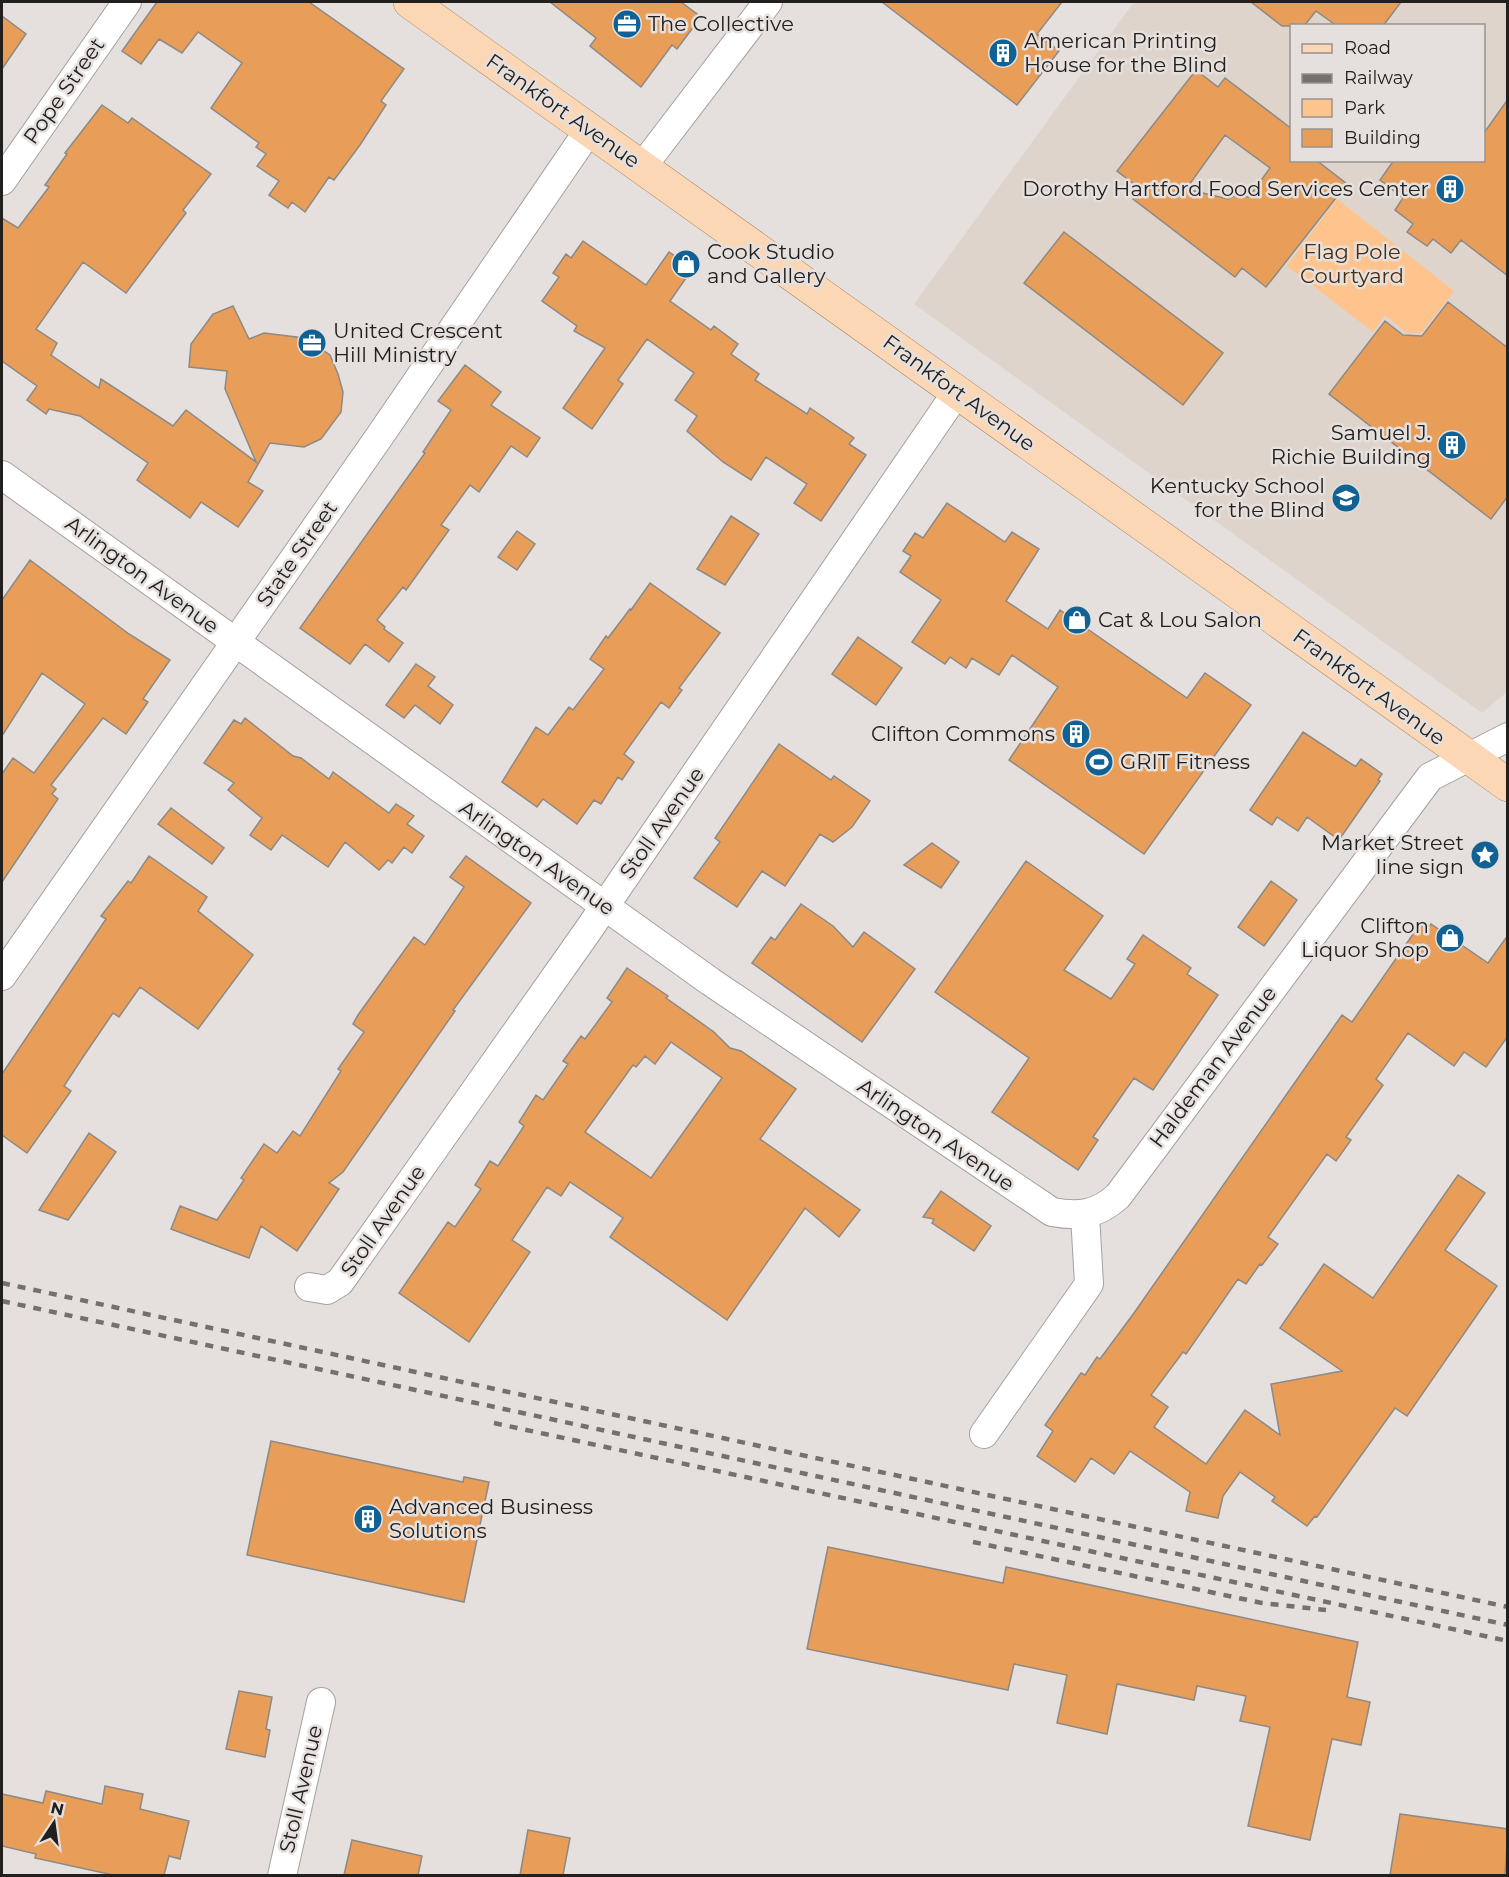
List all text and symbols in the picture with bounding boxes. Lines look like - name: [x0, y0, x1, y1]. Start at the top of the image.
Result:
- office icon: The Collective: [611, 8, 643, 40]
- place label: The Collective: [648, 11, 794, 36]
- legend: [1290, 24, 1485, 162]
- place label: American Printing House for the Blind: [1024, 28, 1227, 77]
- street label: Pope Street: [18, 33, 109, 149]
- building icon: American Printing House for the Blind: [987, 37, 1019, 69]
- text: Road: [1344, 37, 1391, 59]
- street label: Frankfort Avenue: [482, 48, 645, 173]
- text: Railway: [1344, 67, 1413, 89]
- text: Park: [1344, 97, 1385, 119]
- text: Building: [1344, 127, 1421, 149]
- building icon: Dorothy Hartford Food Services Center: [1434, 173, 1466, 205]
- place label: Dorothy Hartford Food Services Center: [1022, 176, 1429, 201]
- place label: Cook Studio and Gallery: [707, 239, 834, 288]
- park label: Flag Pole Courtyard: [1300, 239, 1404, 288]
- shop icon: Cook Studio and Gallery: [670, 248, 702, 280]
- place label: United Crescent Hill Ministry: [333, 318, 503, 367]
- office icon: United Crescent Hill Ministry: [296, 327, 328, 359]
- street label: Frankfort Avenue: [878, 329, 1040, 456]
- place label: Samuel J. Richie Building: [1271, 420, 1431, 469]
- building icon: Samuel J. Richie Building: [1436, 429, 1468, 461]
- place label: Kentucky School for the Blind: [1150, 473, 1325, 522]
- school or university icon: Kentucky School for the Blind: [1330, 482, 1362, 514]
- street label: State Street: [251, 496, 342, 611]
- street label: Arlington Avenue: [61, 511, 224, 639]
- shop icon: Cat & Lou Salon: [1061, 604, 1093, 636]
- place label: Cat & Lou Salon: [1098, 607, 1262, 632]
- street label: Frankfort Avenue: [1288, 623, 1450, 750]
- building icon: Clifton Commons: [1060, 718, 1092, 750]
- place label: Clifton Commons: [871, 721, 1055, 746]
- sports icon: GRIT Fitness: [1083, 746, 1115, 778]
- place label: GRIT Fitness: [1120, 749, 1250, 774]
- street label: Stoll Avenue: [614, 762, 709, 883]
- street label: Arlington Avenue: [455, 795, 620, 920]
- place label: Market Street line sign: [1321, 830, 1464, 879]
- place icon: Market Street line sign: [1469, 839, 1501, 871]
- place label: Clifton Liquor Shop: [1301, 913, 1429, 962]
- shop icon: Clifton Liquor Shop: [1434, 922, 1466, 954]
- street label: Haldeman Avenue: [1144, 981, 1281, 1152]
- street label: Arlington Avenue: [853, 1073, 1019, 1196]
- street label: Stoll Avenue: [335, 1160, 430, 1281]
- place label: Advanced Business Solutions: [389, 1494, 593, 1543]
- building icon: Advanced Business Solutions: [352, 1503, 384, 1535]
- street label: Stoll Avenue: [274, 1723, 327, 1855]
- north arrow: [24, 1793, 84, 1853]
- text: N: [49, 1798, 66, 1820]

